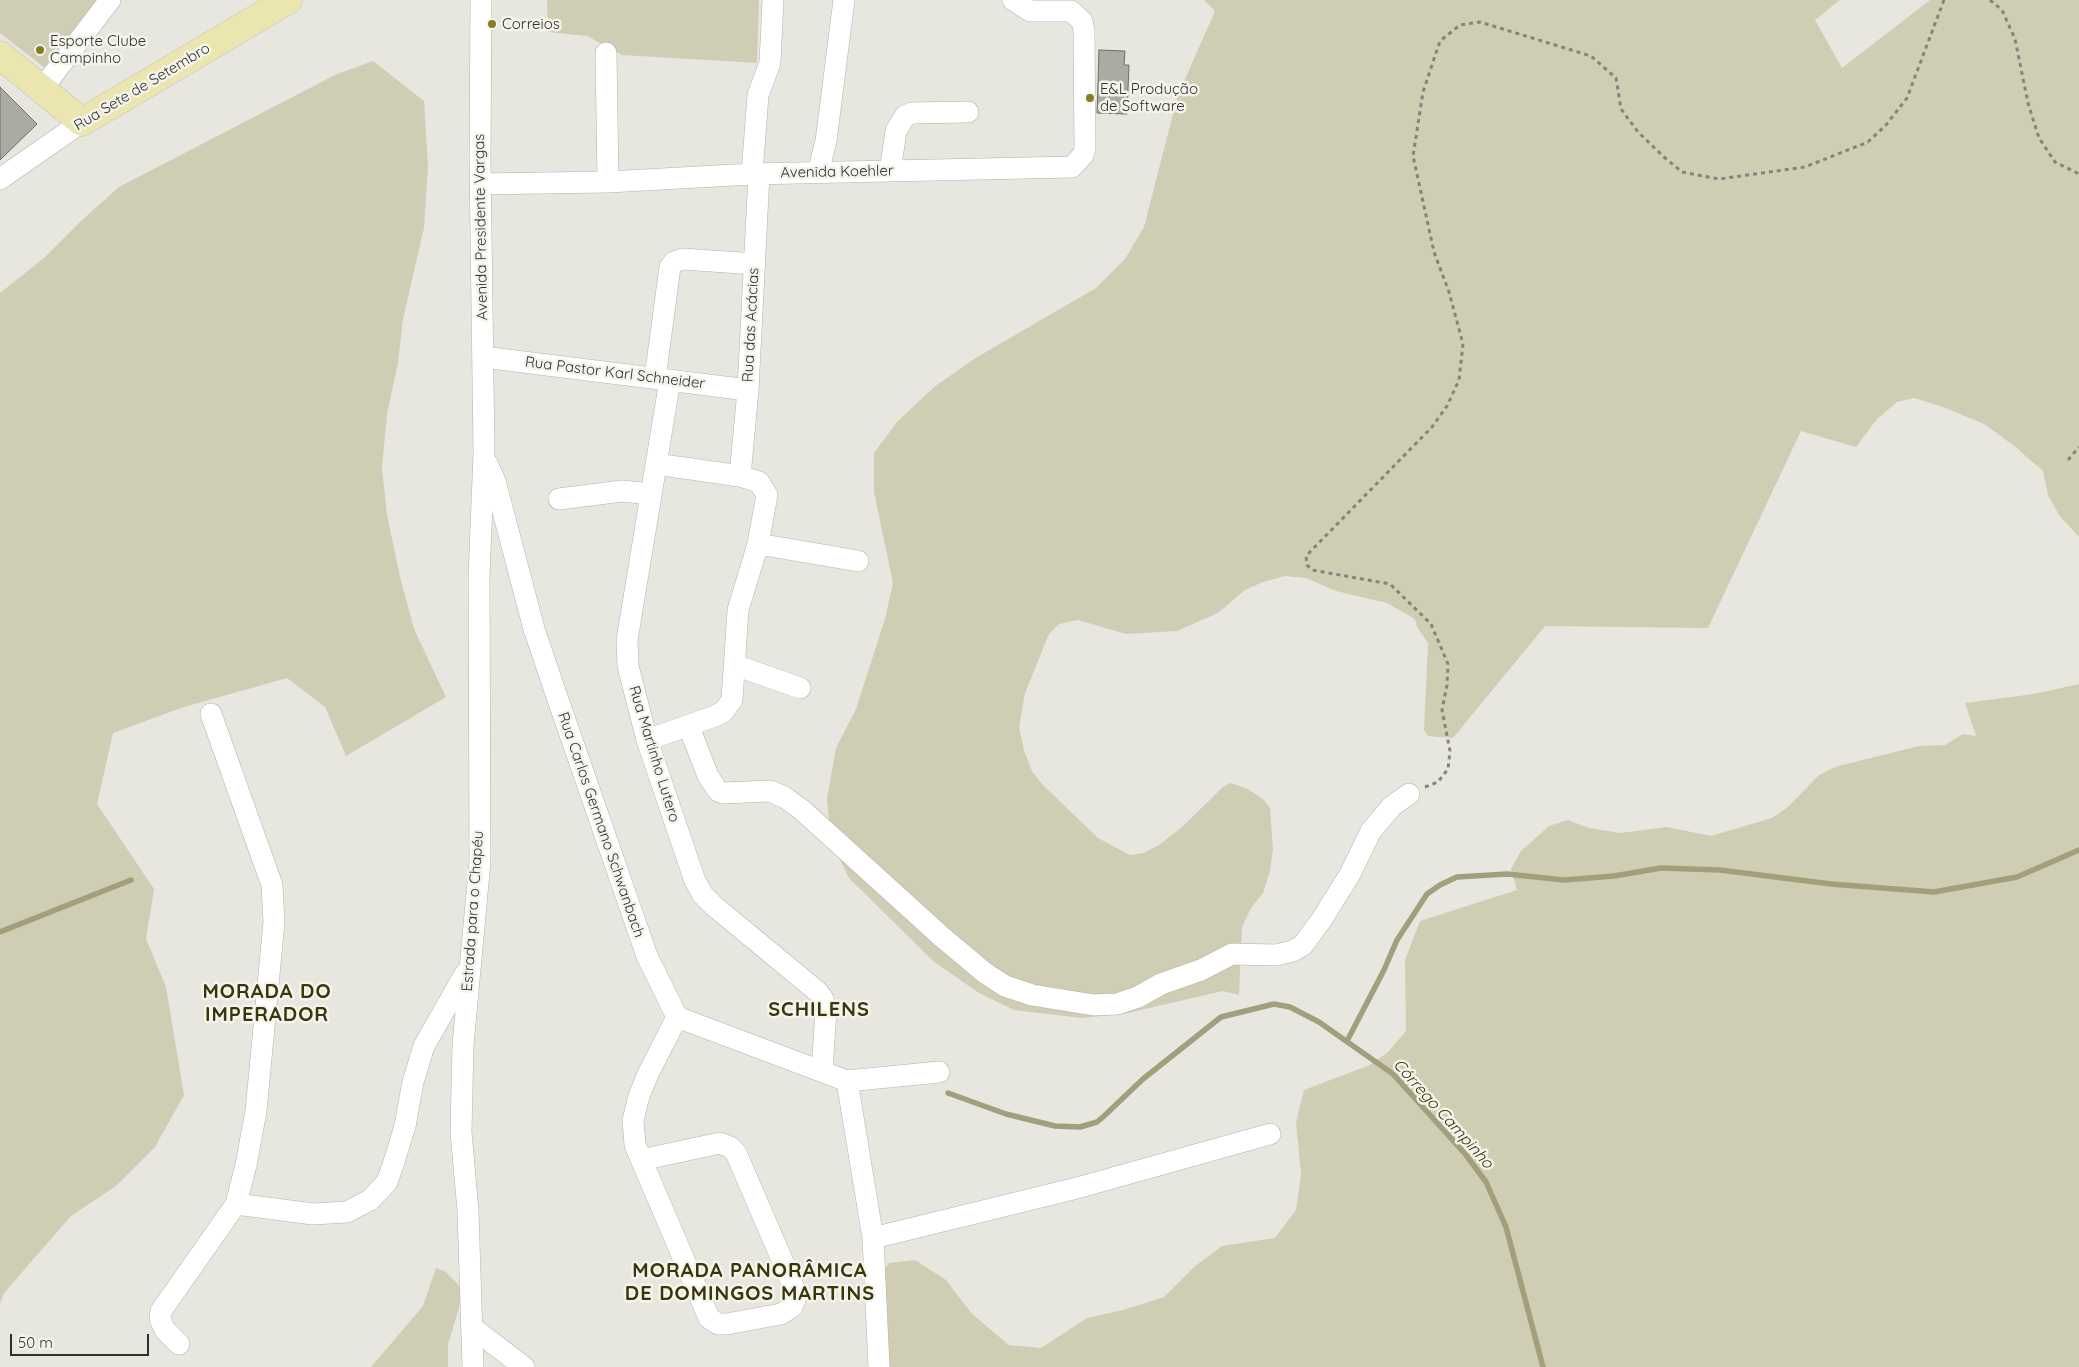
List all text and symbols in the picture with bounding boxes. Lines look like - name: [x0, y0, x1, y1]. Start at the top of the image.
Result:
- place label: Correios: [502, 15, 560, 33]
- marker: Correios: [486, 18, 498, 30]
- place label: Esporte Clube Campinho: [50, 32, 146, 67]
- street label: Rua Sete de Setembro: [71, 39, 213, 135]
- marker: Esporte Clube Campinho: [34, 44, 46, 56]
- place label: E&L Produção de Software: [1100, 80, 1198, 115]
- marker: E&L Produção de Software: [1084, 92, 1096, 104]
- street label: Avenida Presidente Vargas: [470, 134, 492, 320]
- street label: Avenida Koehler: [780, 162, 894, 182]
- street label: Rua das Acácias: [739, 267, 763, 383]
- street label: Rua Pastor Karl Schneider: [524, 353, 706, 393]
- street label: Rua Martinho Lutero: [625, 683, 683, 825]
- street label: Rua Carlos Germano Schwanbach: [554, 710, 648, 940]
- street label: Estrada para o Chapéu: [458, 830, 488, 992]
- district label: MORADA DO IMPERADOR: [201, 980, 333, 1027]
- district label: SCHILENS: [767, 998, 871, 1022]
- water label: Córrego Campinho: [1389, 1055, 1497, 1173]
- district label: MORADA PANORÂMICA DE DOMINGOS MARTINS: [622, 1259, 878, 1306]
- scale bar: [12, 1324, 151, 1356]
- text: 50 m: [18, 1333, 53, 1352]

